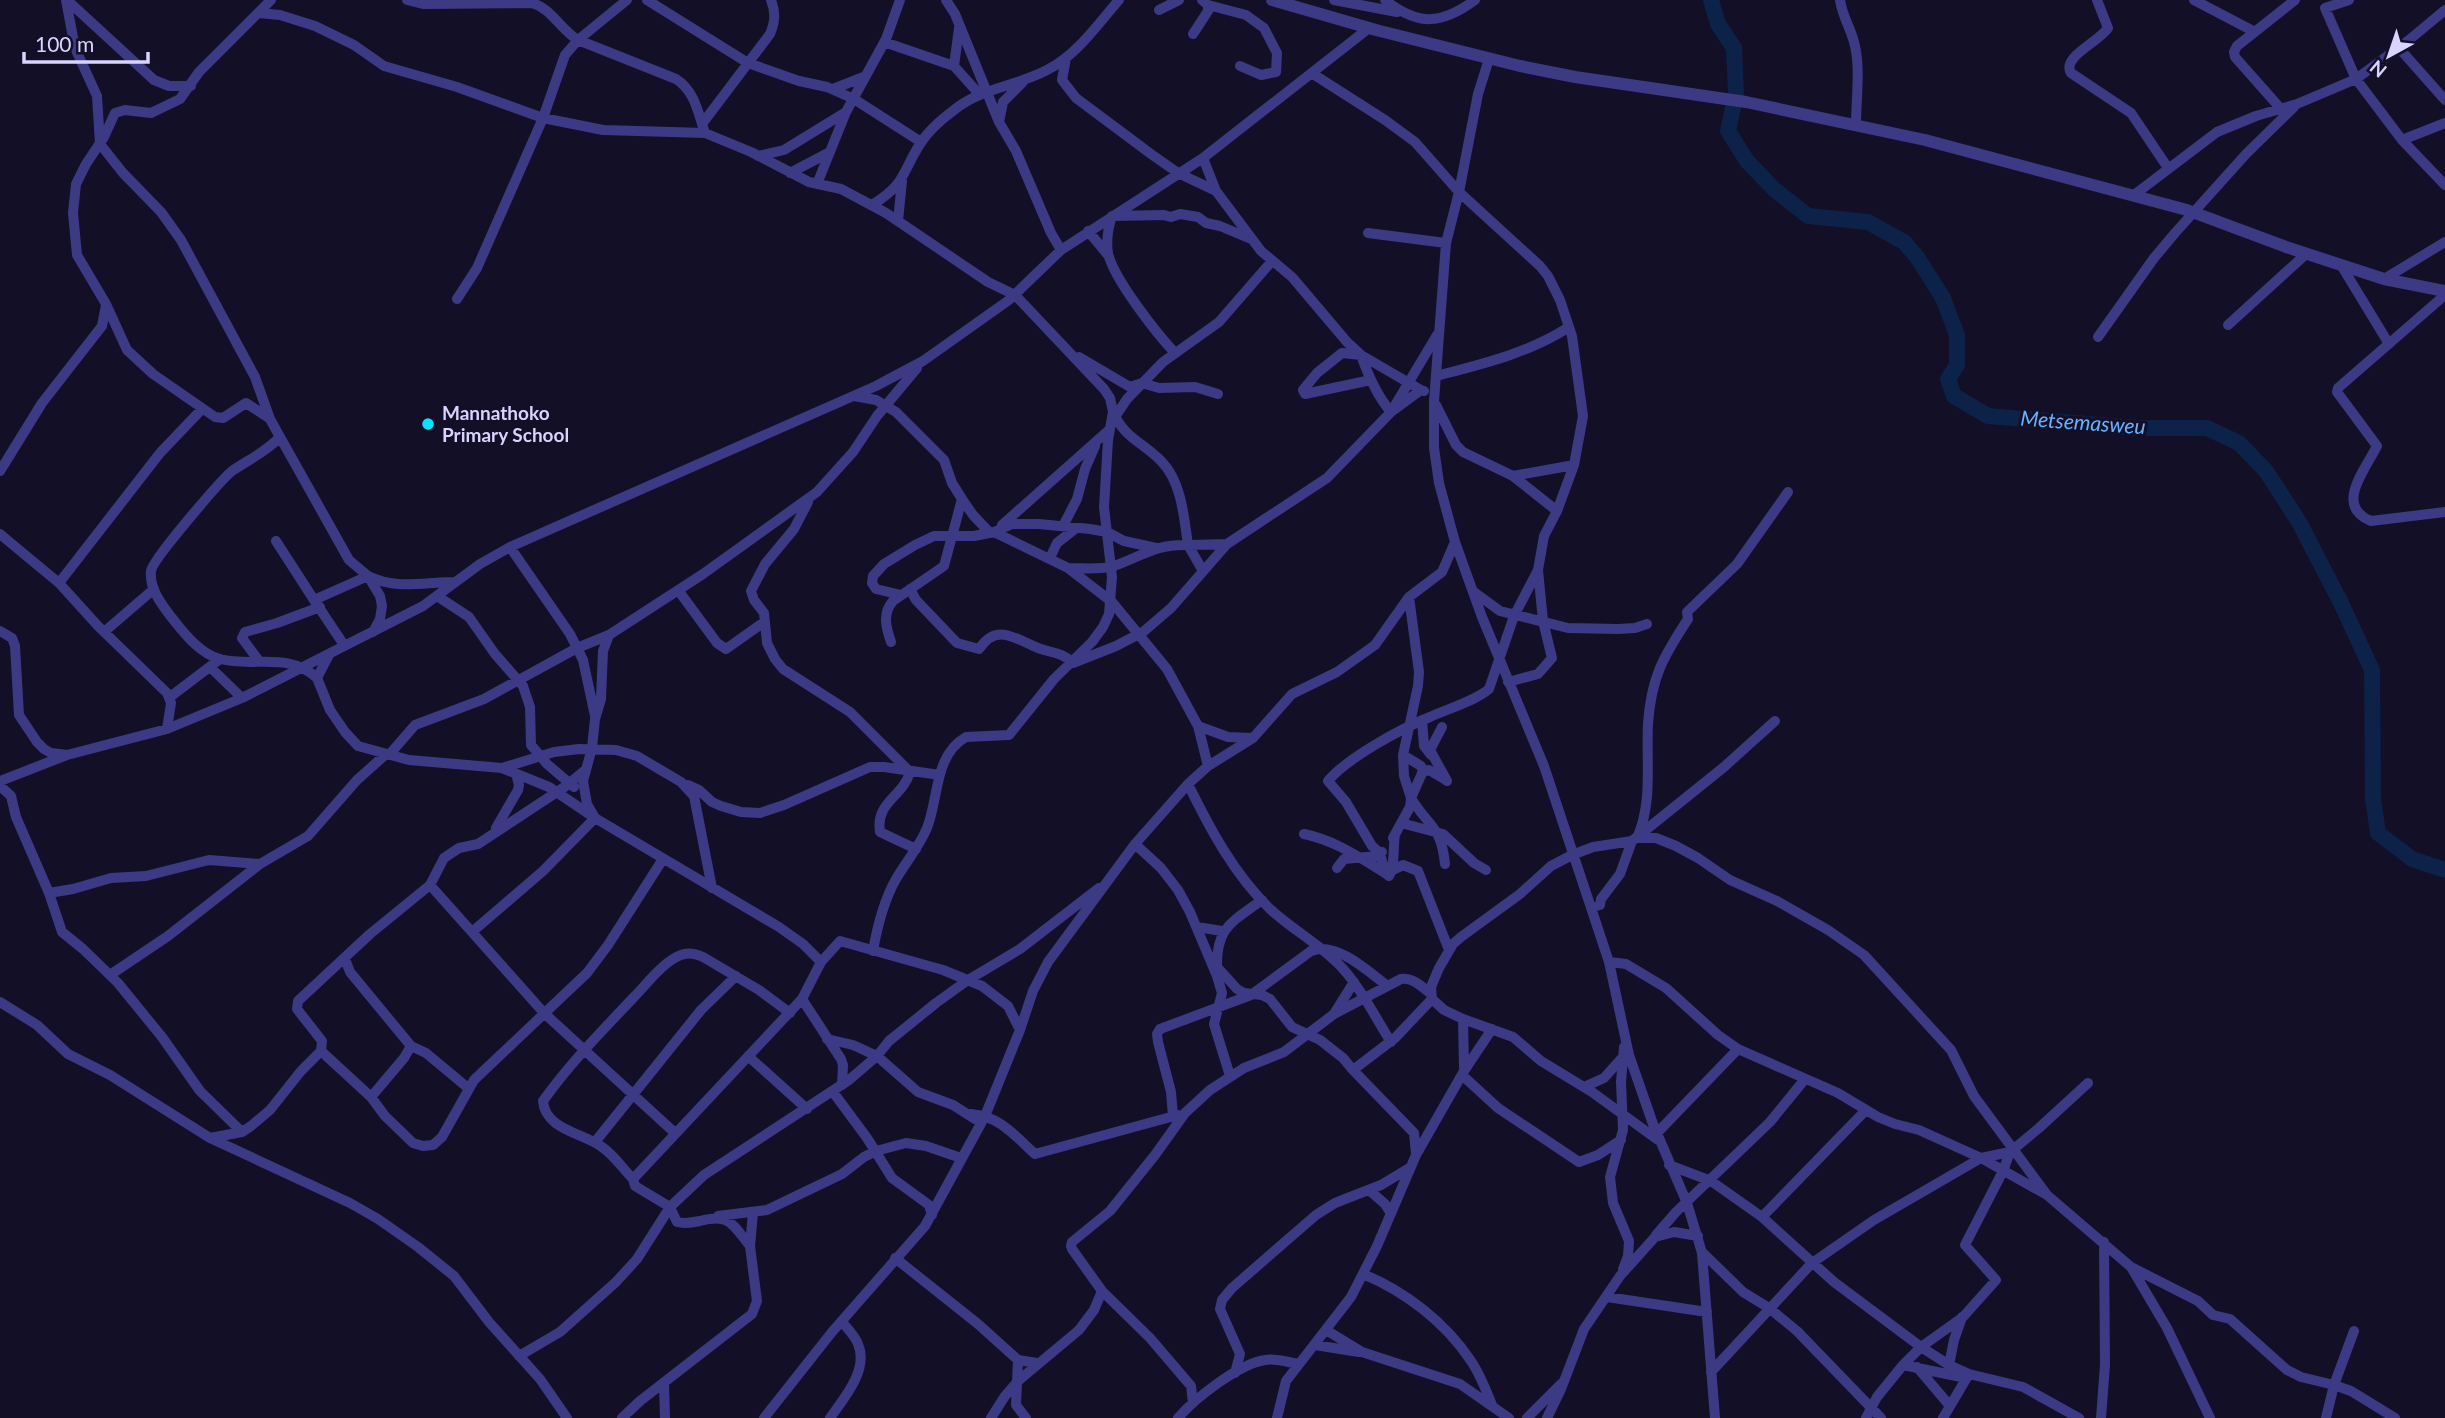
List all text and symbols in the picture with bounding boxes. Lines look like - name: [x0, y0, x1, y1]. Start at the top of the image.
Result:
- scale bar: [24, 21, 149, 65]
- north arrow: [2354, 21, 2424, 91]
- text: 100 m: [35, 31, 94, 56]
- text: N: [2365, 56, 2391, 83]
- place label: Mannathoko Primary School: [442, 401, 569, 446]
- water label: Metsemasweu: [2020, 405, 2147, 438]
- marker: Mannathoko Primary School: [420, 416, 436, 432]

